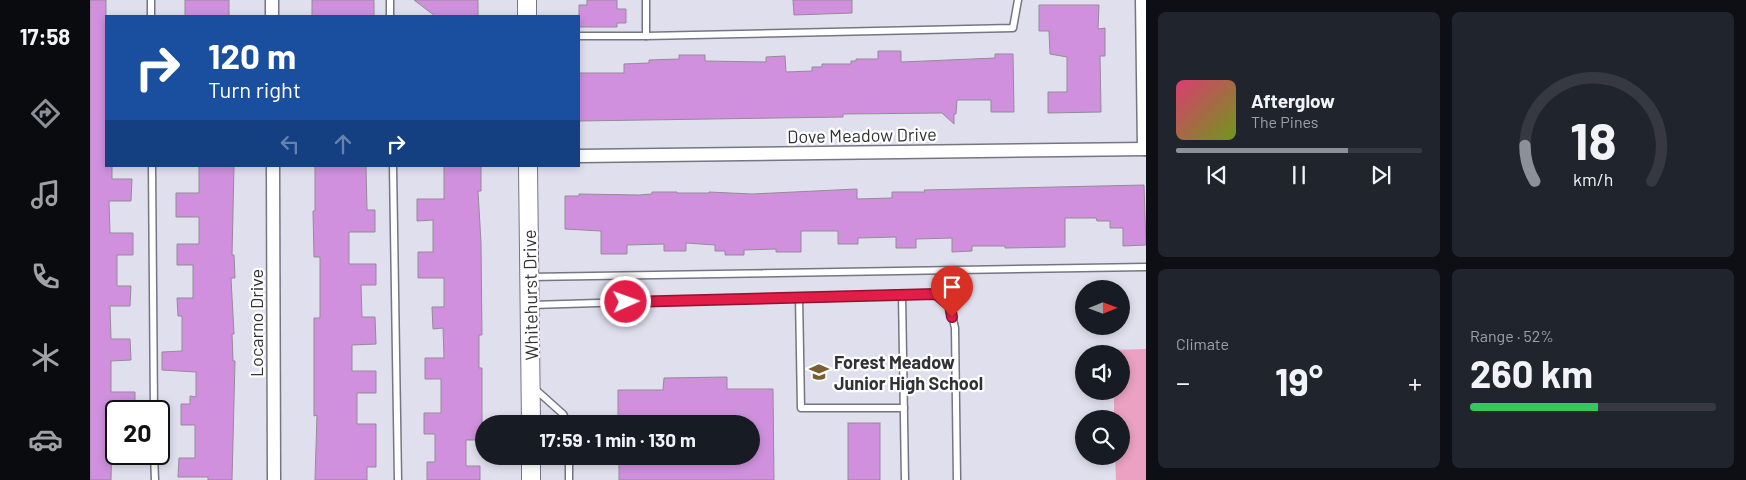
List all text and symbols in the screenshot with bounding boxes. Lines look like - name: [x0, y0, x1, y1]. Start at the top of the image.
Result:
- text: 17:58: [20, 23, 70, 49]
- text: 120 m: [208, 34, 296, 76]
- icon: right: [125, 35, 190, 100]
- text: Turn right: [208, 76, 301, 102]
- text: Afterglow: [1251, 89, 1335, 112]
- icon: directions: [28, 96, 63, 131]
- text: 18: [1570, 108, 1616, 170]
- text: The Pines: [1251, 112, 1319, 131]
- street label: Dove Meadow Drive: [787, 123, 937, 147]
- icon: left: [276, 130, 304, 158]
- icon: ahead: [329, 130, 357, 158]
- icon: right: [382, 130, 410, 158]
- icon: previous: [1203, 161, 1231, 189]
- icon: pause: [1285, 161, 1313, 189]
- icon: next: [1367, 161, 1395, 189]
- text: km/h: [1573, 168, 1613, 190]
- icon: music: [28, 177, 63, 212]
- street label: Whitehurst Drive: [518, 229, 542, 361]
- icon: phone: [28, 259, 63, 294]
- pin: [931, 266, 973, 317]
- street label: Locarno Drive: [245, 269, 267, 377]
- icon: arrive: [938, 273, 966, 301]
- position arrow: [599, 275, 651, 327]
- north arrow: [1075, 280, 1130, 335]
- map controls: [1075, 280, 1130, 465]
- text: Range · 52%: [1470, 326, 1554, 345]
- text: Climate: [1176, 334, 1229, 353]
- icon: climate: [28, 340, 63, 375]
- button: sound: [1075, 345, 1130, 400]
- text: 260 km: [1470, 350, 1593, 396]
- place label: Forest Meadow Junior High School: [834, 351, 983, 394]
- text: 19°: [1275, 358, 1323, 404]
- school or university icon: Forest Meadow Junior High School: [808, 361, 830, 383]
- text: −: [1176, 365, 1190, 399]
- text: +: [1408, 365, 1422, 399]
- speed limit sign: 20: [105, 400, 170, 465]
- button: search: [1075, 410, 1130, 465]
- icon: car: [28, 422, 63, 457]
- text: 17:59 · 1 min · 130 m: [539, 428, 696, 451]

